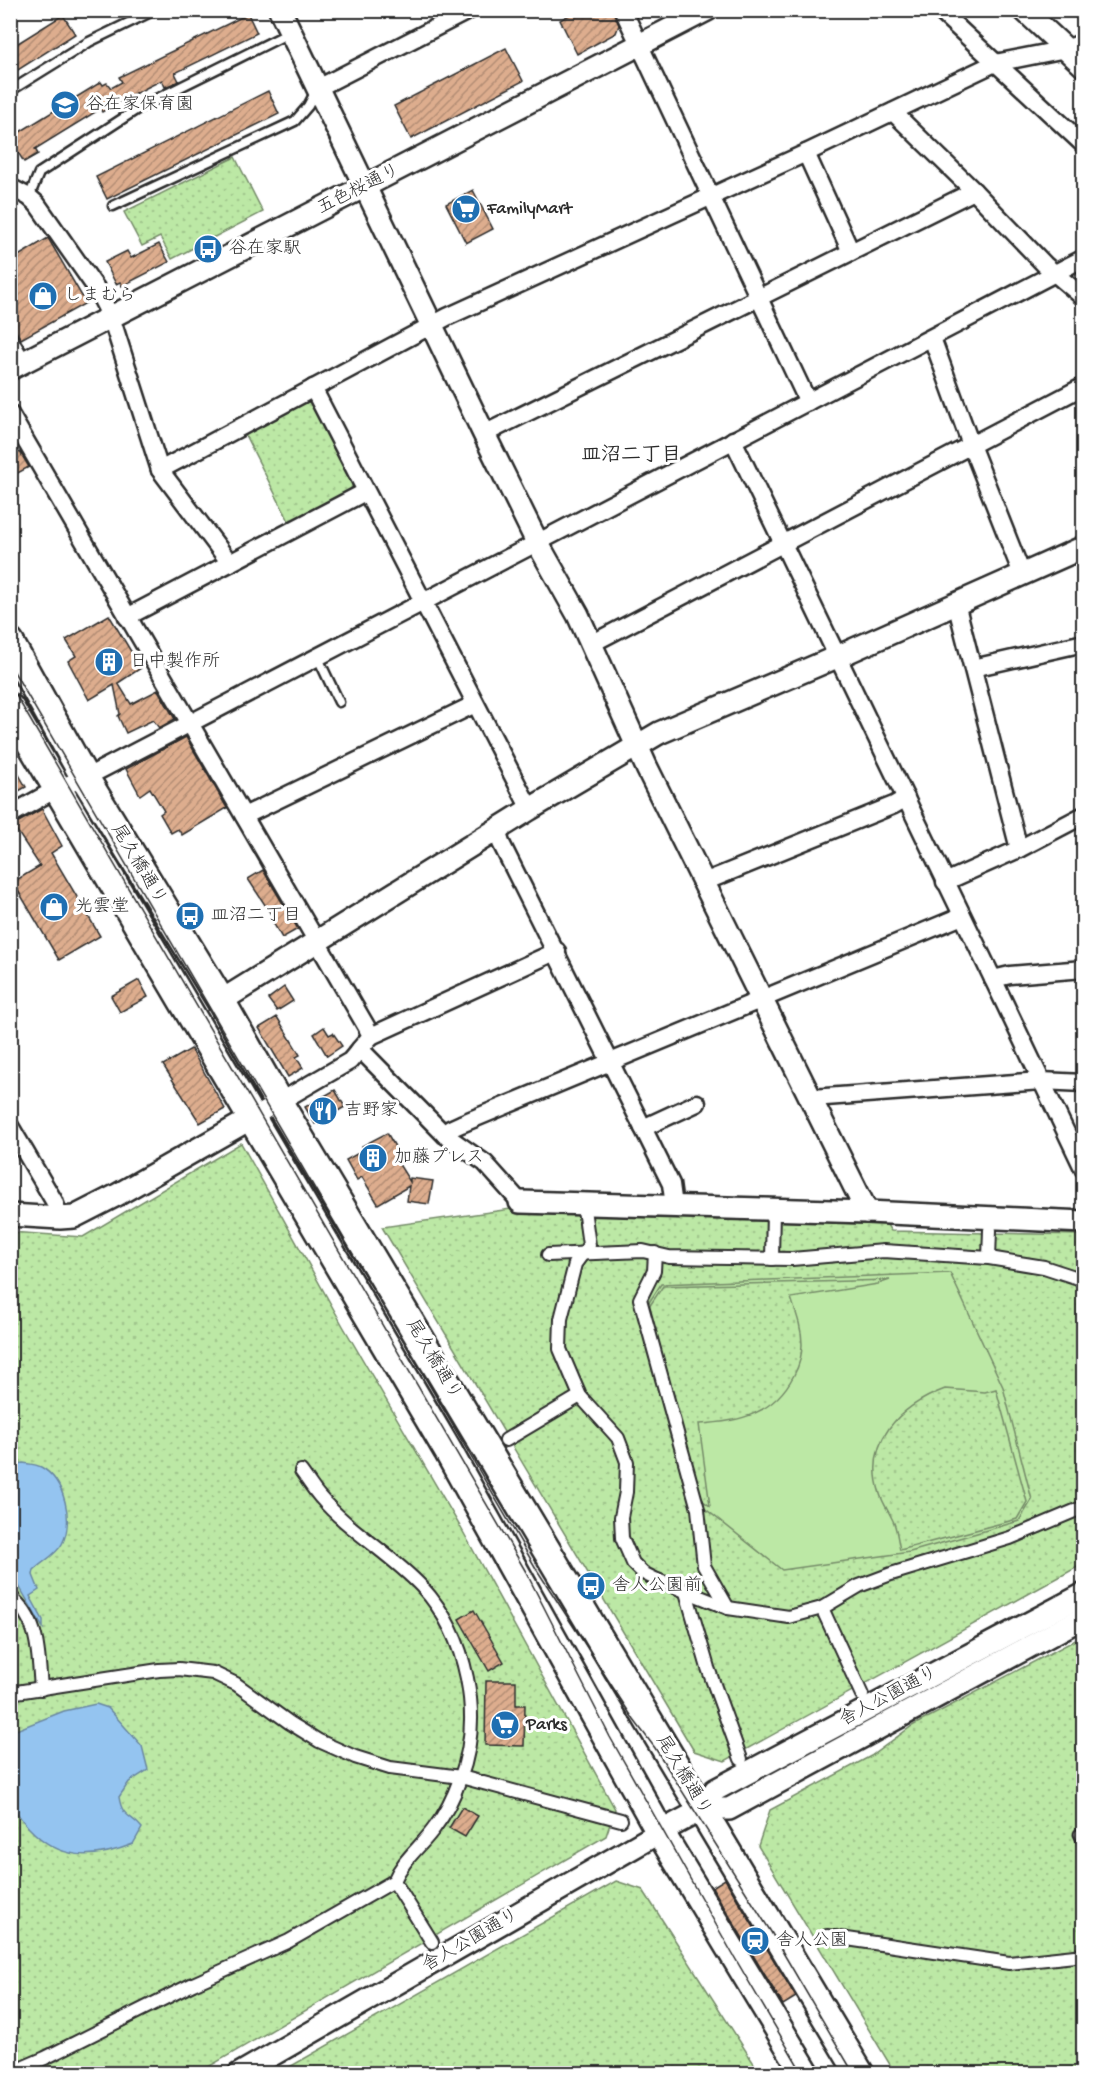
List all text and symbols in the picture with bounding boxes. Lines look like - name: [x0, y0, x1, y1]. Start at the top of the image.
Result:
- school or university icon: 谷在家保育園: [49, 89, 81, 121]
- place label: 谷在家保育園: [86, 94, 194, 116]
- street label: 五色桜通り: [314, 159, 404, 220]
- supermarket icon: FamilyMart: [450, 193, 482, 225]
- place label: FamilyMart: [486, 199, 574, 220]
- bus stop icon: 谷在家駅: [192, 233, 224, 265]
- place label: 谷在家駅: [229, 238, 301, 260]
- shop icon: しまむら: [27, 280, 59, 312]
- place label: しまむら: [64, 286, 136, 307]
- district label: 皿沼二丁目: [581, 444, 681, 468]
- building icon: 日中製作所: [93, 646, 125, 678]
- place label: 日中製作所: [130, 651, 220, 673]
- street label: 尾久橋通り: [106, 821, 171, 909]
- shop icon: 光雲堂: [38, 891, 70, 923]
- place label: 光雲堂: [75, 896, 129, 918]
- bus stop icon: 皿沼二丁目: [174, 900, 206, 932]
- place label: 皿沼二丁目: [211, 906, 301, 927]
- restaurant icon: 吉野家: [307, 1095, 339, 1127]
- place label: 吉野家: [344, 1100, 398, 1122]
- building icon: 加藤プレス: [357, 1142, 389, 1174]
- place label: 加藤プレス: [394, 1147, 484, 1169]
- street label: 尾久橋通り: [401, 1316, 466, 1404]
- bus stop icon: 舎人公園前: [575, 1570, 607, 1602]
- place label: 舎人公園前: [612, 1575, 702, 1597]
- street label: 舎人公園通り: [836, 1661, 942, 1732]
- supermarket icon: Parks: [489, 1709, 521, 1741]
- place label: Parks: [525, 1715, 568, 1736]
- street label: 尾久橋通り: [651, 1732, 716, 1820]
- street label: 舎人公園通り: [418, 1904, 523, 1977]
- station icon: 舎人公園: [739, 1925, 771, 1957]
- place label: 舎人公園: [776, 1930, 848, 1952]

